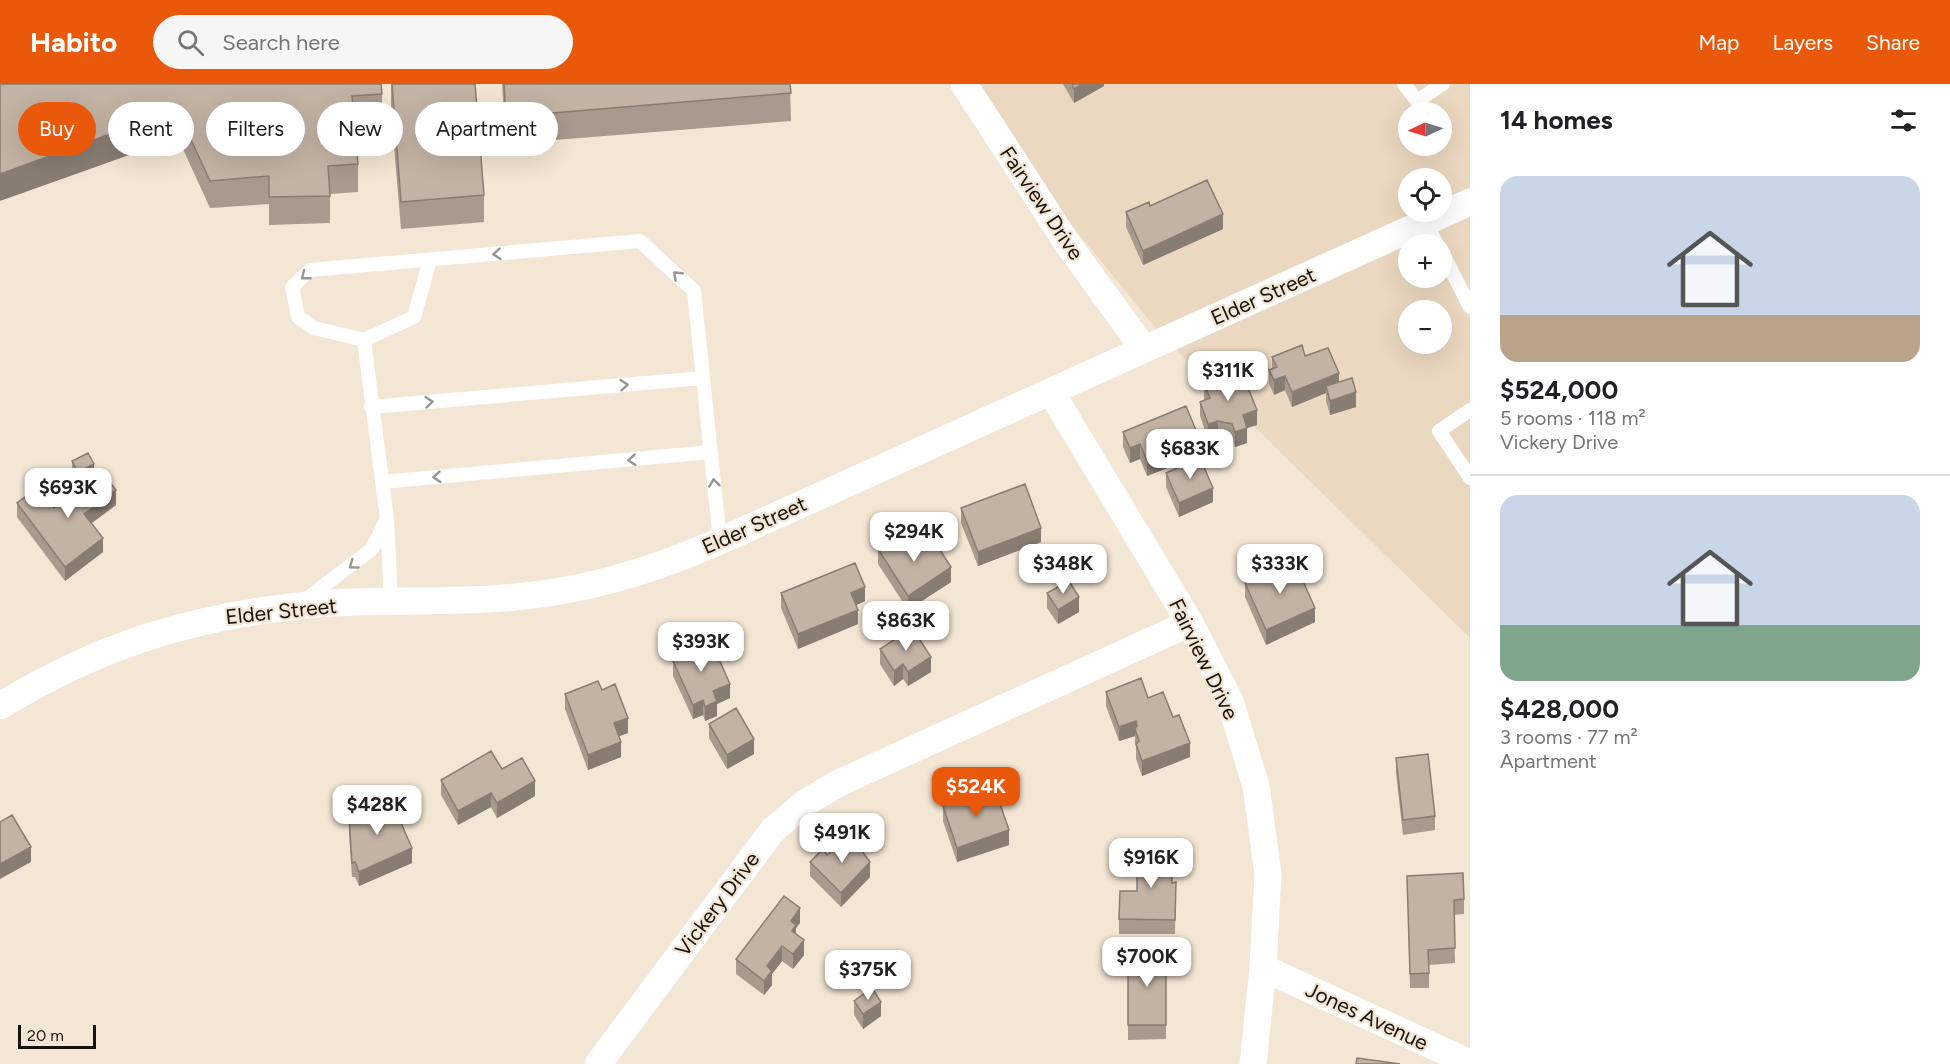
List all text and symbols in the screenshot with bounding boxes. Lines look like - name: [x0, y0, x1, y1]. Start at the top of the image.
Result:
- search box: [153, 15, 573, 69]
- text: Habito: [30, 25, 117, 59]
- icon: search: [174, 26, 207, 59]
- text: Search here: [222, 29, 340, 56]
- text: Map: [1699, 30, 1739, 55]
- text: Layers: [1772, 30, 1833, 55]
- text: Share: [1866, 30, 1920, 55]
- chip: Buy: [18, 102, 96, 156]
- chip: Rent: [108, 102, 194, 156]
- chip: Filters: [206, 102, 305, 156]
- chip: New: [317, 102, 403, 156]
- chip: Apartment: [415, 102, 558, 156]
- north arrow: [1398, 102, 1452, 156]
- map controls: [1398, 102, 1452, 354]
- text: 14 homes: [1500, 104, 1613, 136]
- icon: filters: [1887, 104, 1920, 137]
- street label: Fairview Drive: [995, 142, 1089, 264]
- button: locate: [1398, 168, 1452, 222]
- icon: home: [1656, 215, 1764, 323]
- button: +: [1398, 234, 1452, 288]
- one-way arrow: [492, 247, 501, 260]
- street label: Elder Street: [1207, 262, 1319, 330]
- one-way arrow: [301, 269, 312, 280]
- one-way arrow: [674, 272, 685, 283]
- button: −: [1398, 300, 1452, 354]
- pin: $311K: [1186, 351, 1270, 402]
- text: $311K: [1202, 358, 1254, 382]
- text: $524,000: [1500, 374, 1618, 406]
- one-way arrow: [619, 379, 628, 392]
- one-way arrow: [425, 396, 434, 409]
- text: 5 rooms · 118 m²: [1500, 406, 1646, 430]
- pin: $683K: [1148, 429, 1232, 480]
- text: Vickery Drive: [1500, 430, 1618, 454]
- text: $683K: [1160, 436, 1220, 460]
- one-way arrow: [627, 453, 636, 466]
- pin: $693K: [26, 468, 110, 519]
- one-way arrow: [433, 470, 442, 483]
- text: $693K: [39, 475, 97, 499]
- one-way arrow: [708, 479, 721, 488]
- street label: Elder Street: [698, 491, 810, 559]
- pin: $294K: [872, 512, 956, 563]
- text: $294K: [884, 519, 944, 543]
- icon: home: [1656, 534, 1764, 642]
- pin: $348K: [1021, 544, 1105, 595]
- pin: $333K: [1238, 544, 1322, 595]
- text: $348K: [1033, 551, 1093, 575]
- text: $333K: [1251, 551, 1309, 575]
- one-way arrow: [348, 558, 359, 569]
- street label: Elder Street: [224, 593, 338, 629]
- street label: Fairview Drive: [1164, 595, 1244, 723]
- pin: $863K: [864, 601, 948, 652]
- text: $863K: [876, 608, 936, 632]
- pin: $393K: [659, 622, 743, 673]
- text: $393K: [672, 629, 730, 653]
- text: $428,000: [1500, 693, 1619, 725]
- text: 3 rooms · 77 m²: [1500, 725, 1638, 749]
- text: Apartment: [1500, 749, 1597, 773]
- pin: $524K: [934, 767, 1018, 818]
- text: $524K: [946, 774, 1006, 798]
- pin: $428K: [335, 785, 419, 836]
- text: $428K: [347, 792, 407, 816]
- pin: $491K: [800, 813, 884, 864]
- text: $491K: [813, 820, 871, 844]
- pin: $916K: [1109, 838, 1193, 889]
- text: $916K: [1123, 845, 1179, 869]
- street label: Vickery Drive: [670, 847, 764, 961]
- pin: $700K: [1105, 937, 1189, 988]
- text: $700K: [1116, 944, 1178, 968]
- pin: $375K: [826, 950, 910, 1001]
- text: $375K: [839, 957, 897, 981]
- street label: Jones Avenue: [1302, 977, 1432, 1055]
- scale bar: [18, 1022, 96, 1050]
- text: 20 m: [27, 1026, 64, 1045]

